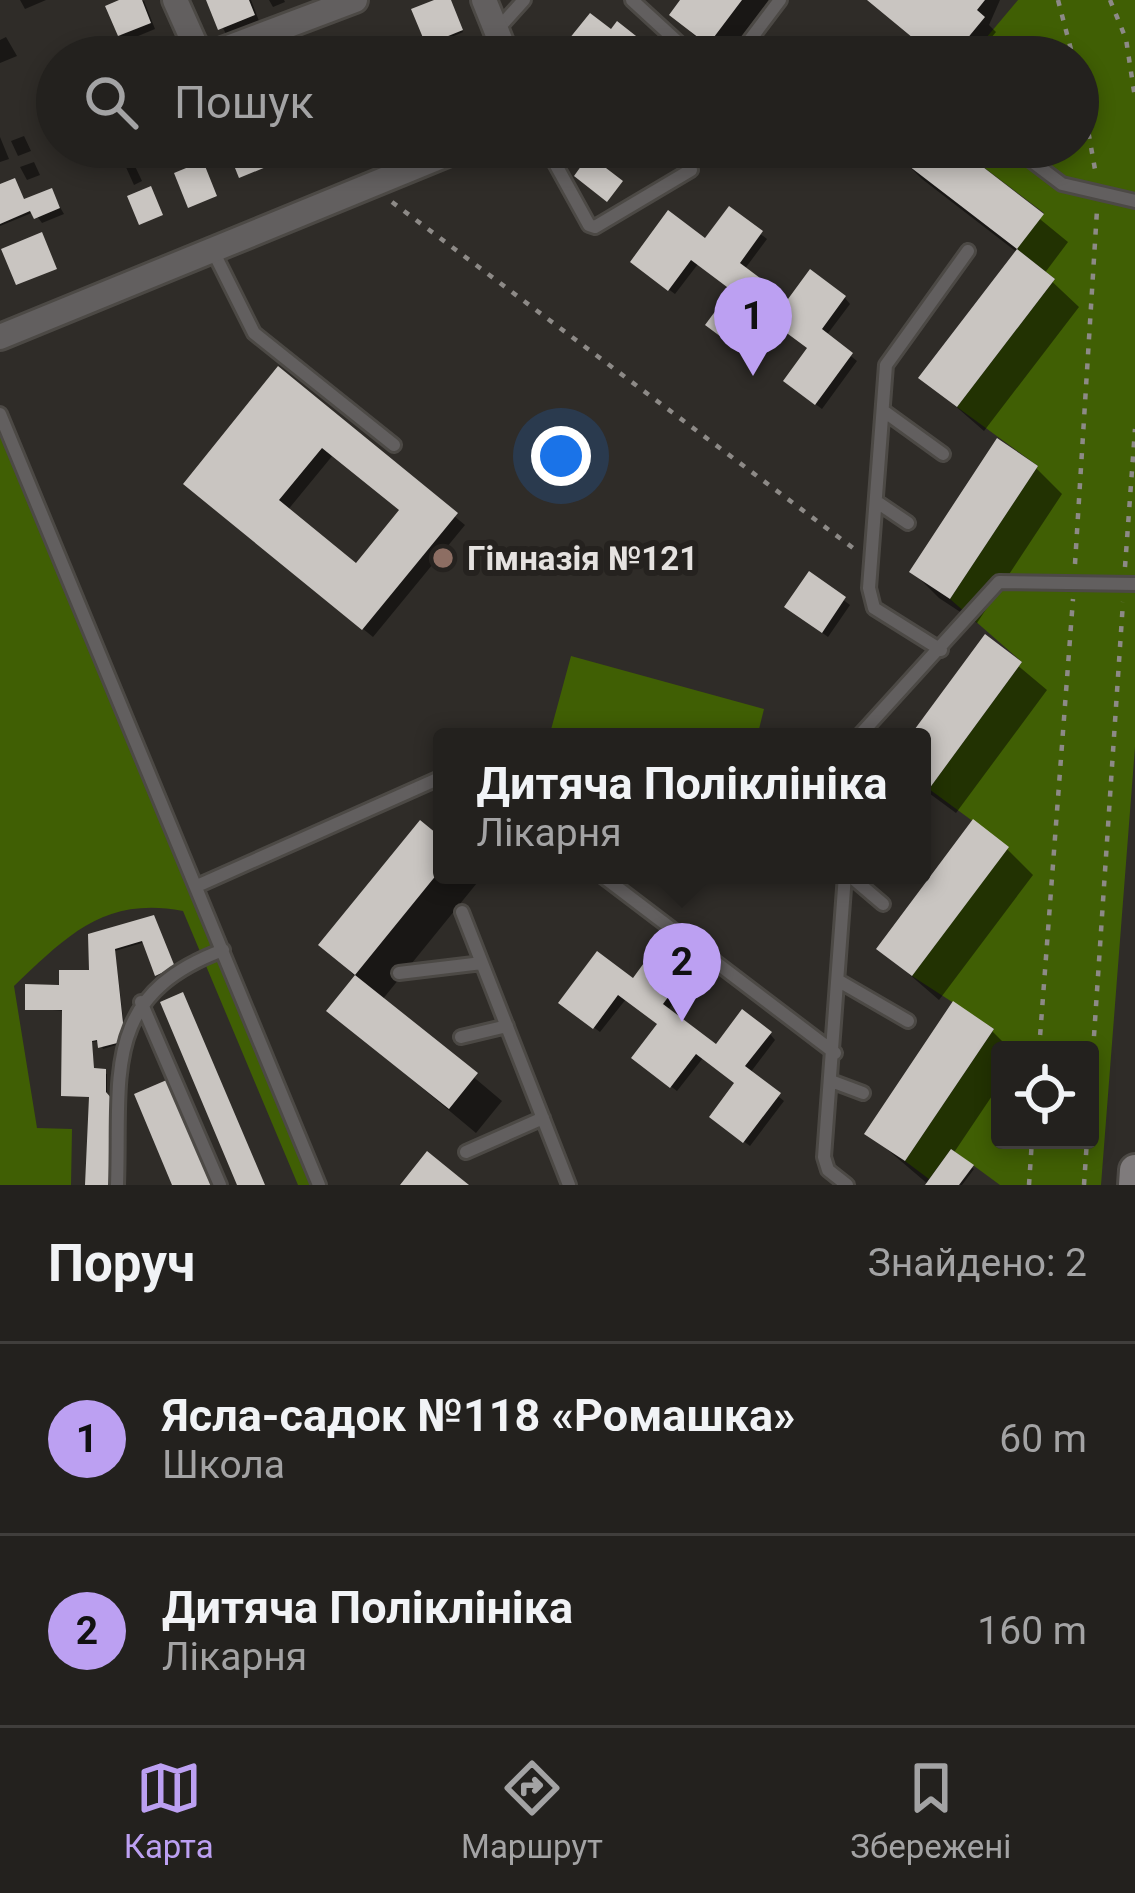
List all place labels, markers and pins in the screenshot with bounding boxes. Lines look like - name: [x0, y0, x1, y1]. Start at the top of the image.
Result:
- pin: 1: [714, 277, 792, 376]
- place label: Гімназія №121: [467, 539, 698, 578]
- marker: Гімназія №121: [430, 545, 456, 571]
- pin: 2: [643, 923, 721, 1022]

